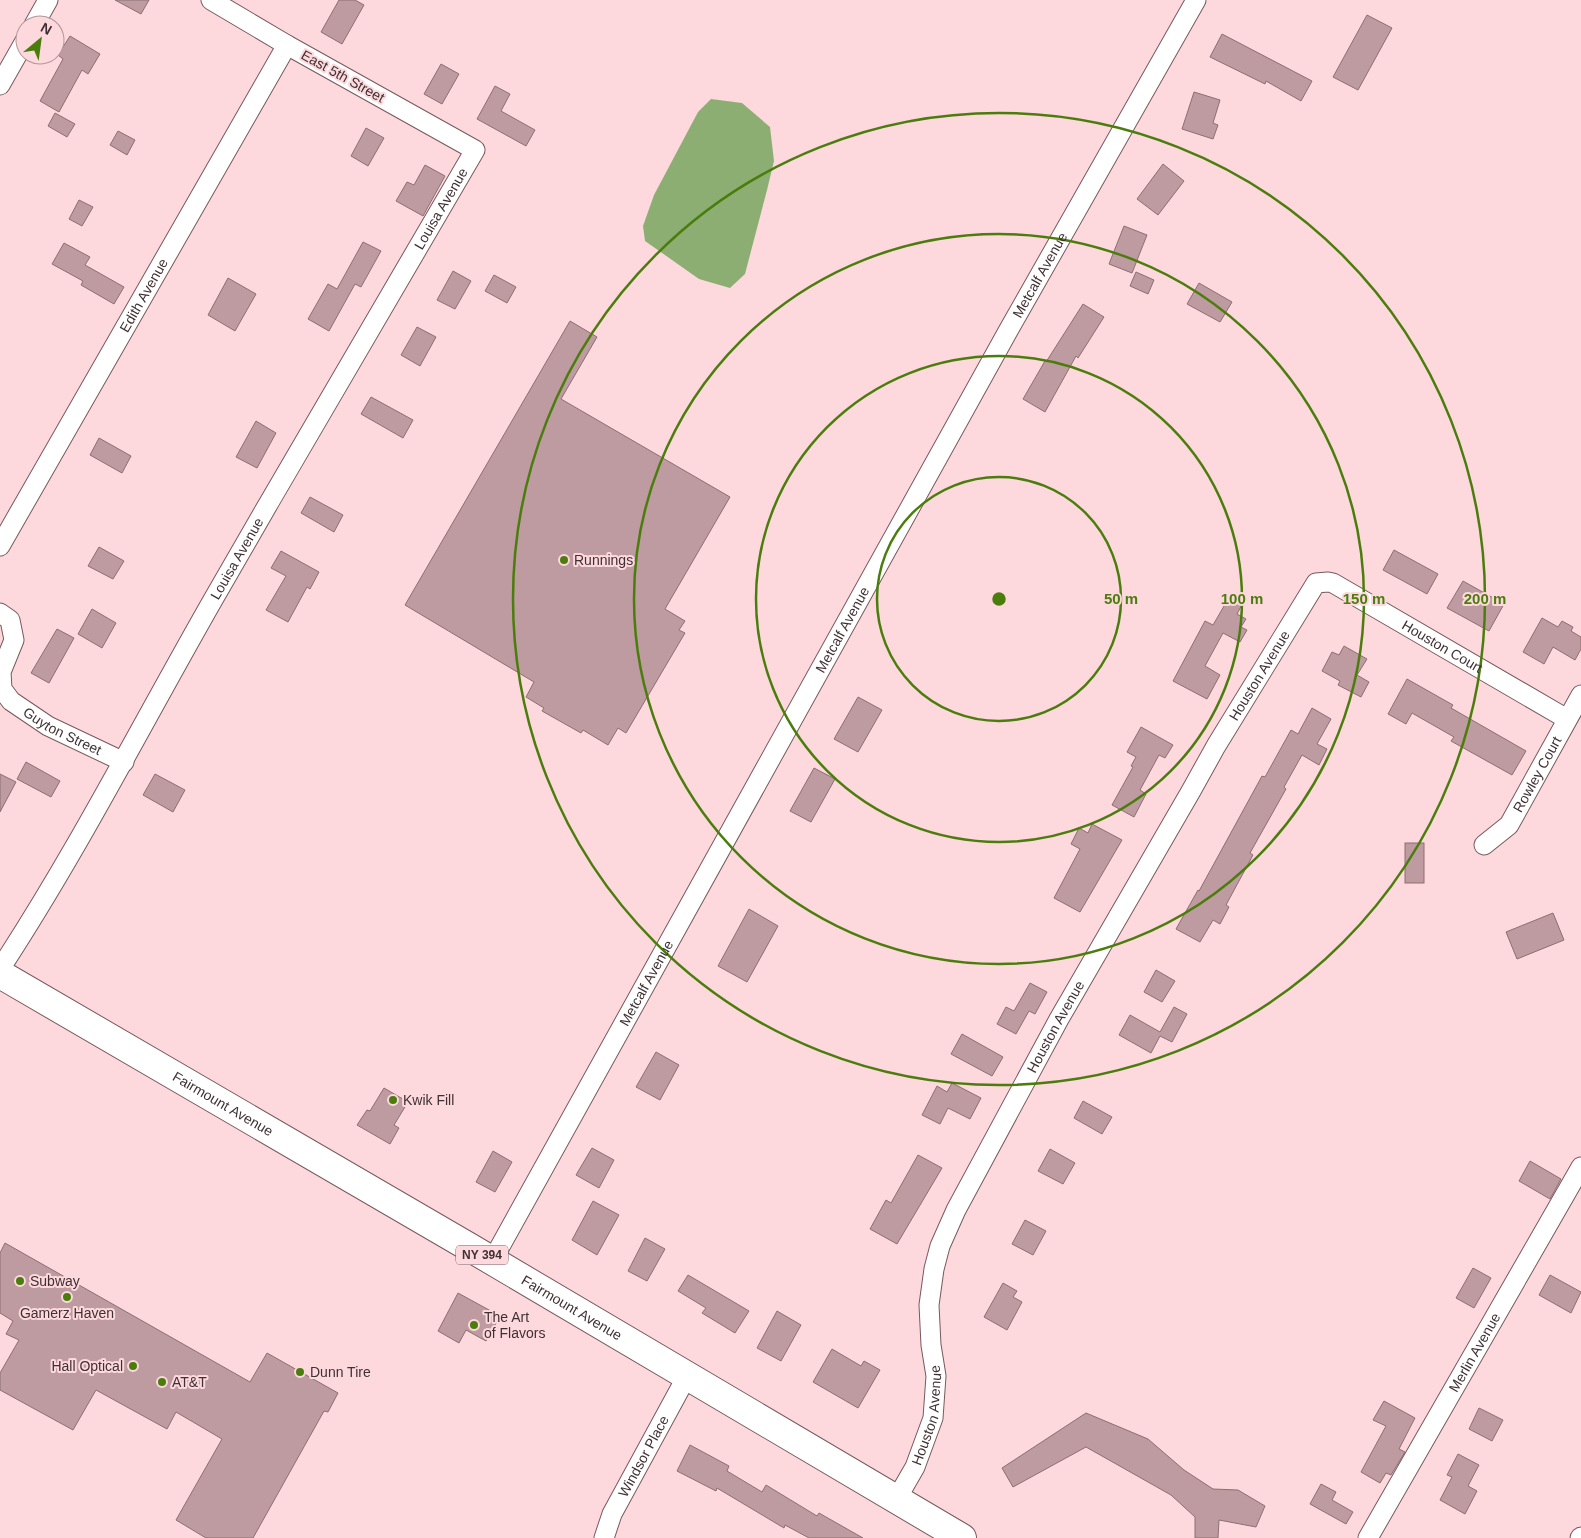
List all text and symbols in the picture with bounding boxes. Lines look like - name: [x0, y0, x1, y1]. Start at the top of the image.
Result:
- north arrow: [15, 15, 65, 65]
- text: N: [38, 19, 55, 38]
- street label: East 5th Street: [299, 47, 387, 105]
- street label: Louisa Avenue: [411, 165, 471, 252]
- street label: Metcalf Avenue: [1009, 229, 1070, 320]
- street label: Edith Avenue: [116, 255, 171, 335]
- street label: Louisa Avenue: [207, 515, 267, 602]
- place label: Runnings: [574, 552, 633, 568]
- marker: Runnings: [558, 554, 570, 566]
- street label: Metcalf Avenue: [812, 584, 873, 675]
- centre of rings: [990, 590, 1008, 608]
- text: 50 m: [1104, 590, 1138, 607]
- text: 100 m: [1221, 590, 1263, 607]
- text: 150 m: [1343, 590, 1385, 607]
- text: 200 m: [1464, 590, 1506, 607]
- street label: Houston Court: [1399, 617, 1485, 676]
- street label: Houston Avenue: [1226, 627, 1293, 723]
- street label: Guyton Street: [20, 704, 104, 758]
- street label: Rowley Court: [1510, 734, 1565, 815]
- street label: Metcalf Avenue: [616, 937, 677, 1029]
- street label: Houston Avenue: [1024, 978, 1088, 1075]
- street label: Fairmount Avenue: [170, 1068, 276, 1139]
- place label: Kwik Fill: [403, 1092, 454, 1108]
- marker: Kwik Fill: [387, 1094, 399, 1106]
- road number: NY 394: [456, 1246, 508, 1264]
- street label: Fairmount Avenue: [519, 1272, 625, 1344]
- place label: Subway: [30, 1273, 80, 1289]
- marker: Subway: [14, 1275, 26, 1287]
- marker: Gamerz Haven: [61, 1291, 73, 1303]
- place label: Gamerz Haven: [20, 1305, 114, 1321]
- place label: The Art of Flavors: [484, 1309, 545, 1341]
- street label: Merlin Avenue: [1446, 1310, 1504, 1395]
- marker: The Art of Flavors: [468, 1319, 480, 1331]
- place label: Hall Optical: [51, 1358, 123, 1374]
- marker: Hall Optical: [127, 1360, 139, 1372]
- place label: Dunn Tire: [310, 1364, 371, 1380]
- street label: Houston Avenue: [908, 1364, 944, 1467]
- marker: Dunn Tire: [294, 1366, 306, 1378]
- place label: AT&T: [172, 1374, 207, 1390]
- marker: AT&T: [156, 1376, 168, 1388]
- street label: Windsor Place: [615, 1413, 672, 1500]

